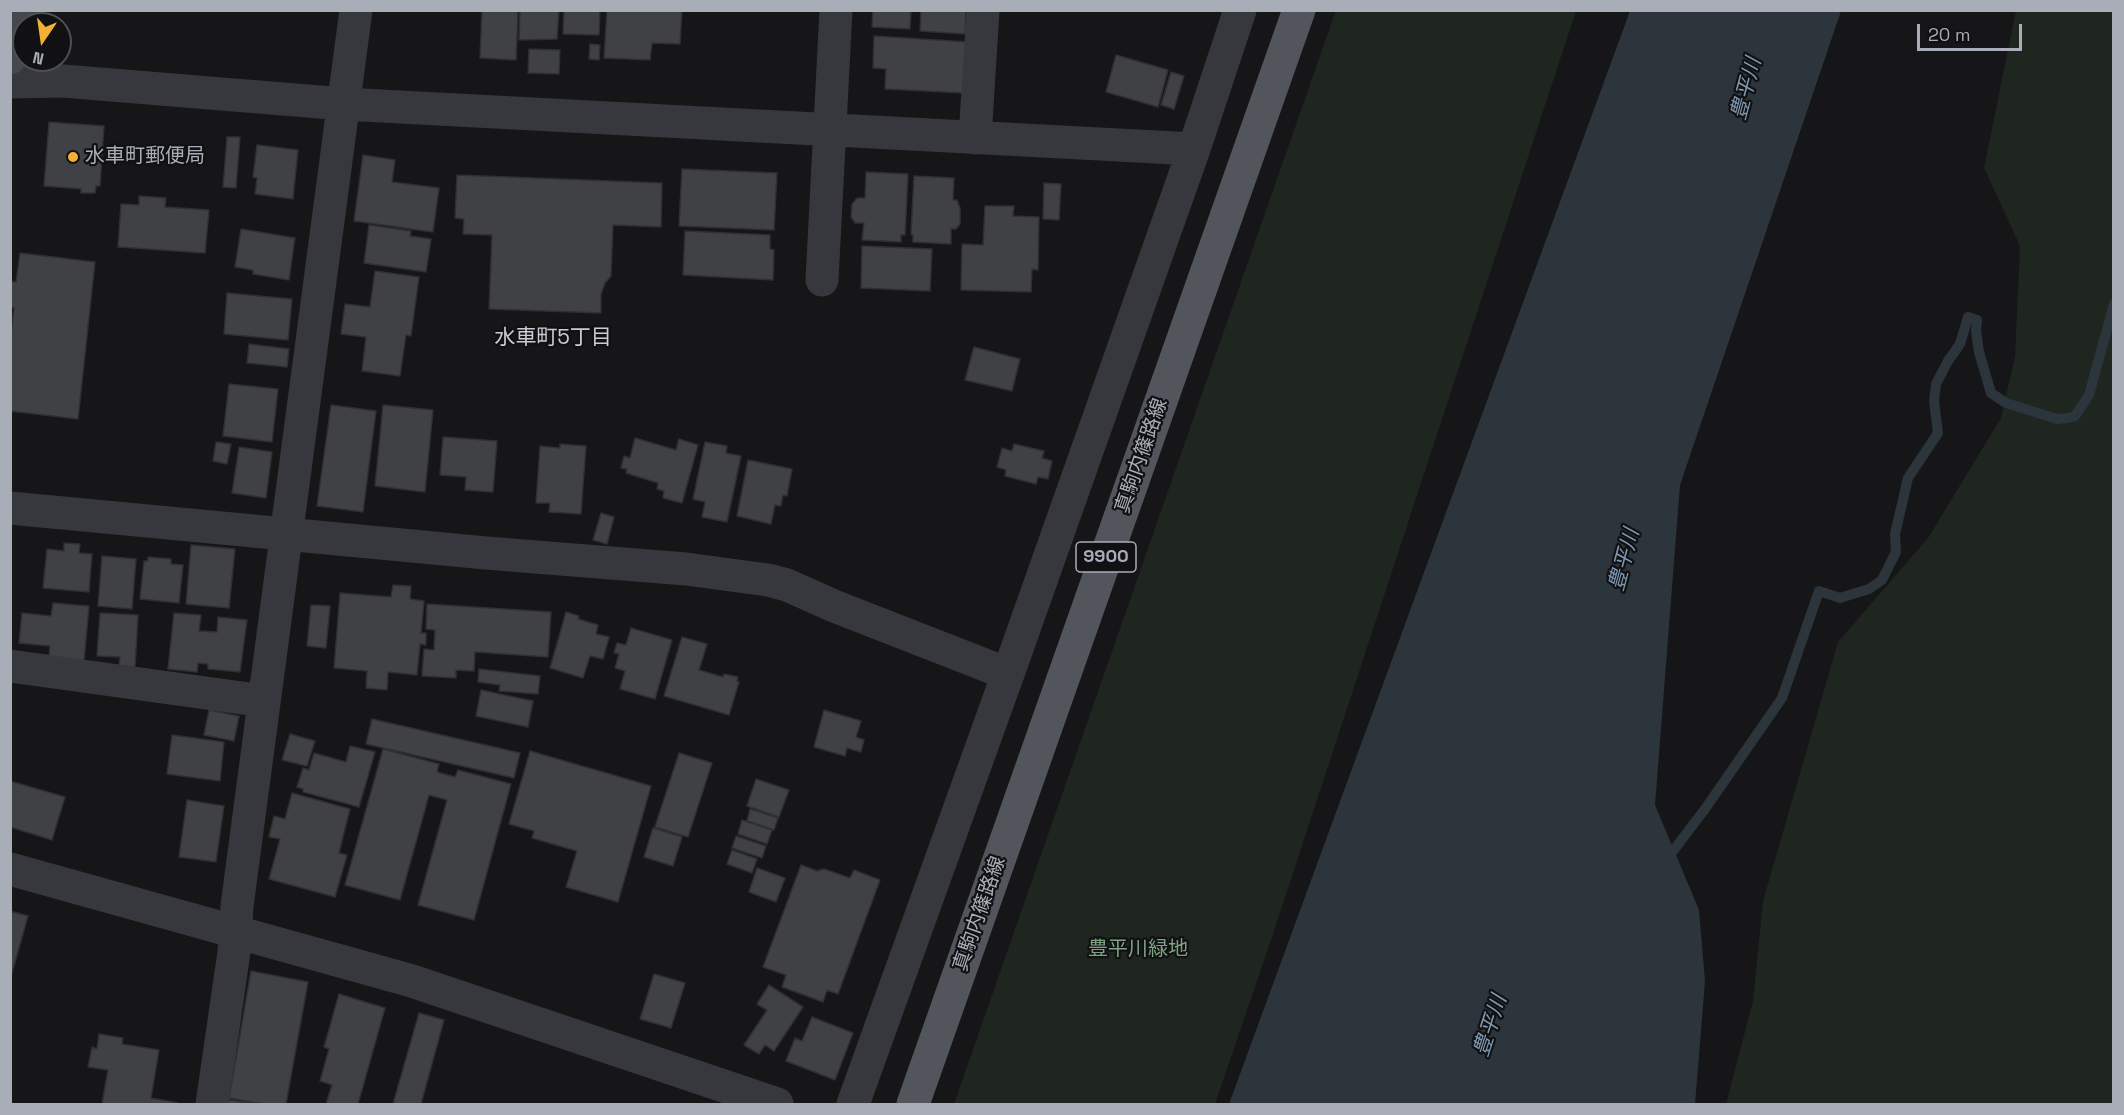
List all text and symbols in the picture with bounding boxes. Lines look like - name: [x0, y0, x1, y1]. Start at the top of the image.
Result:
- north arrow: [12, 12, 72, 72]
- scale bar: [1920, 12, 2025, 50]
- text: 20 m: [1928, 23, 1971, 46]
- text: N: [31, 47, 46, 70]
- water label: 豊平川: [1727, 55, 1767, 123]
- place label: 水車町郵便局: [85, 145, 205, 169]
- marker: 水車町郵便局: [66, 150, 80, 164]
- district label: 水車町5丁目: [494, 325, 612, 351]
- street label: 真駒内篠路線: [1111, 395, 1173, 517]
- water label: 豊平川: [1605, 526, 1645, 594]
- road number: 9900: [1076, 542, 1136, 572]
- street label: 真駒内篠路線: [949, 853, 1011, 975]
- park label: 豊平川緑地: [1088, 938, 1188, 962]
- water label: 豊平川: [1469, 992, 1513, 1060]

